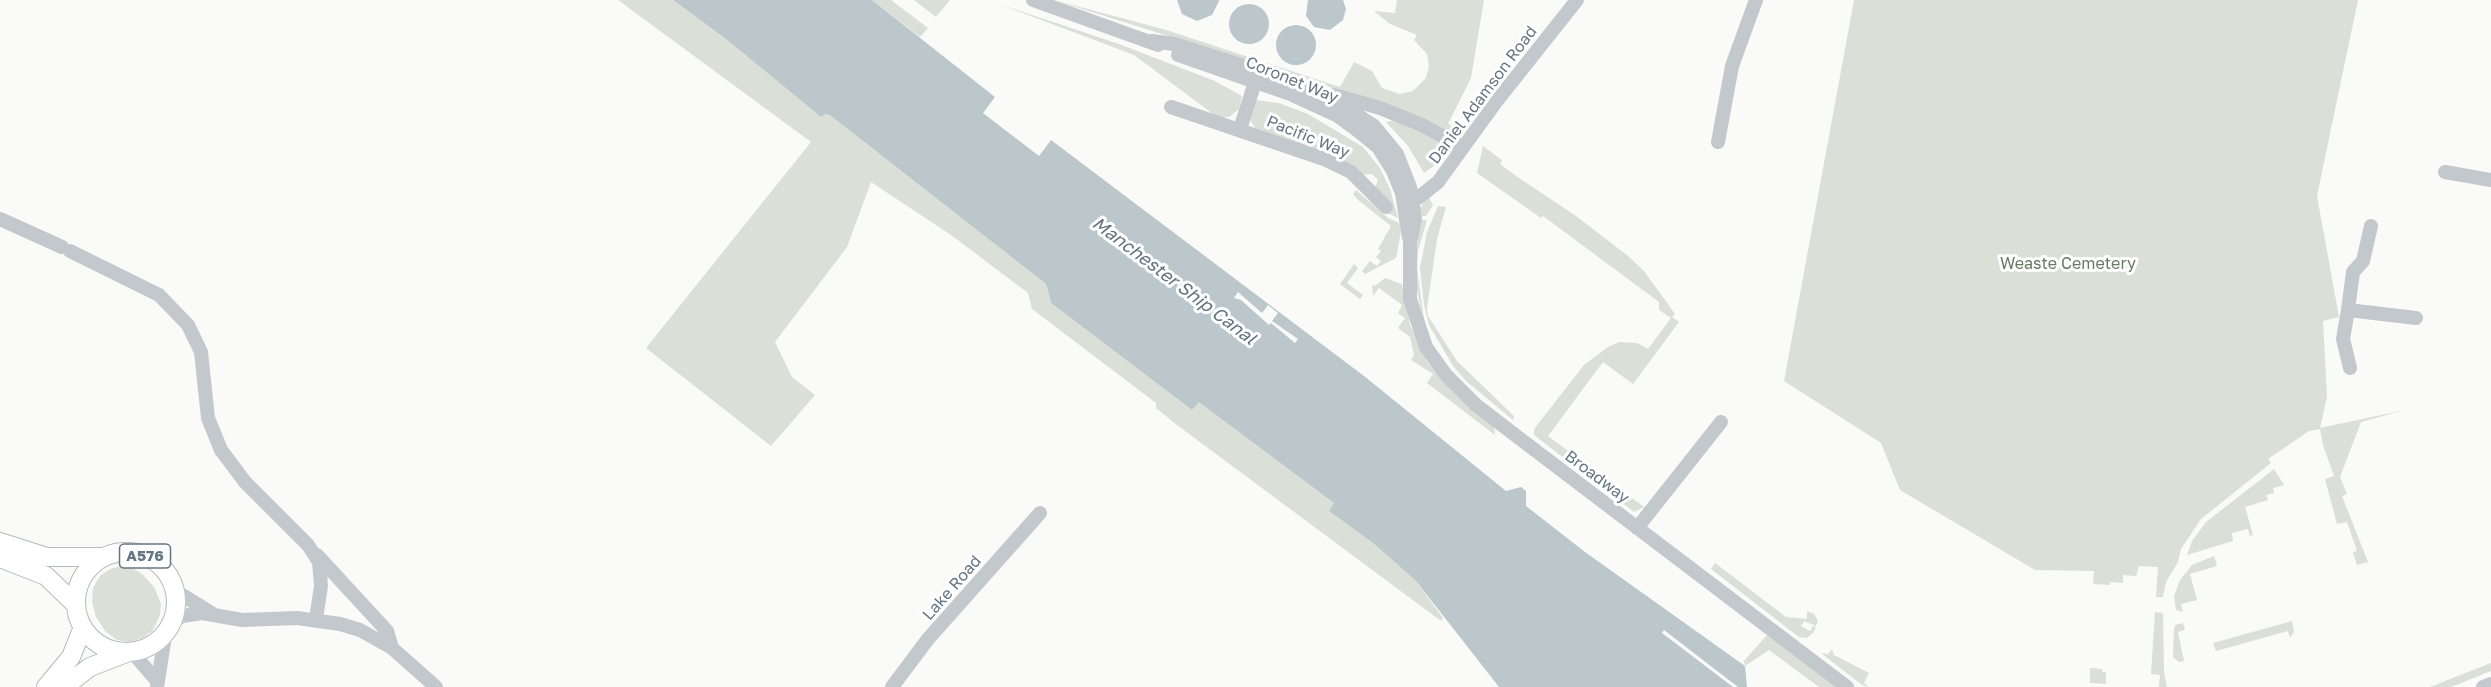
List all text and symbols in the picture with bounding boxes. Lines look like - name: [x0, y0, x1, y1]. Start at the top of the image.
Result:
- street label: Daniel Adamson Road: [1425, 22, 1541, 168]
- street label: Coronet Way: [1243, 53, 1341, 107]
- street label: Pacific Way: [1264, 112, 1352, 162]
- water label: Manchester Ship Canal: [1088, 212, 1260, 350]
- park label: Weaste Cemetery: [2000, 254, 2136, 274]
- street label: Broadway: [1561, 447, 1633, 507]
- road number: A576: [120, 544, 170, 568]
- street label: Lake Road: [919, 552, 985, 624]

